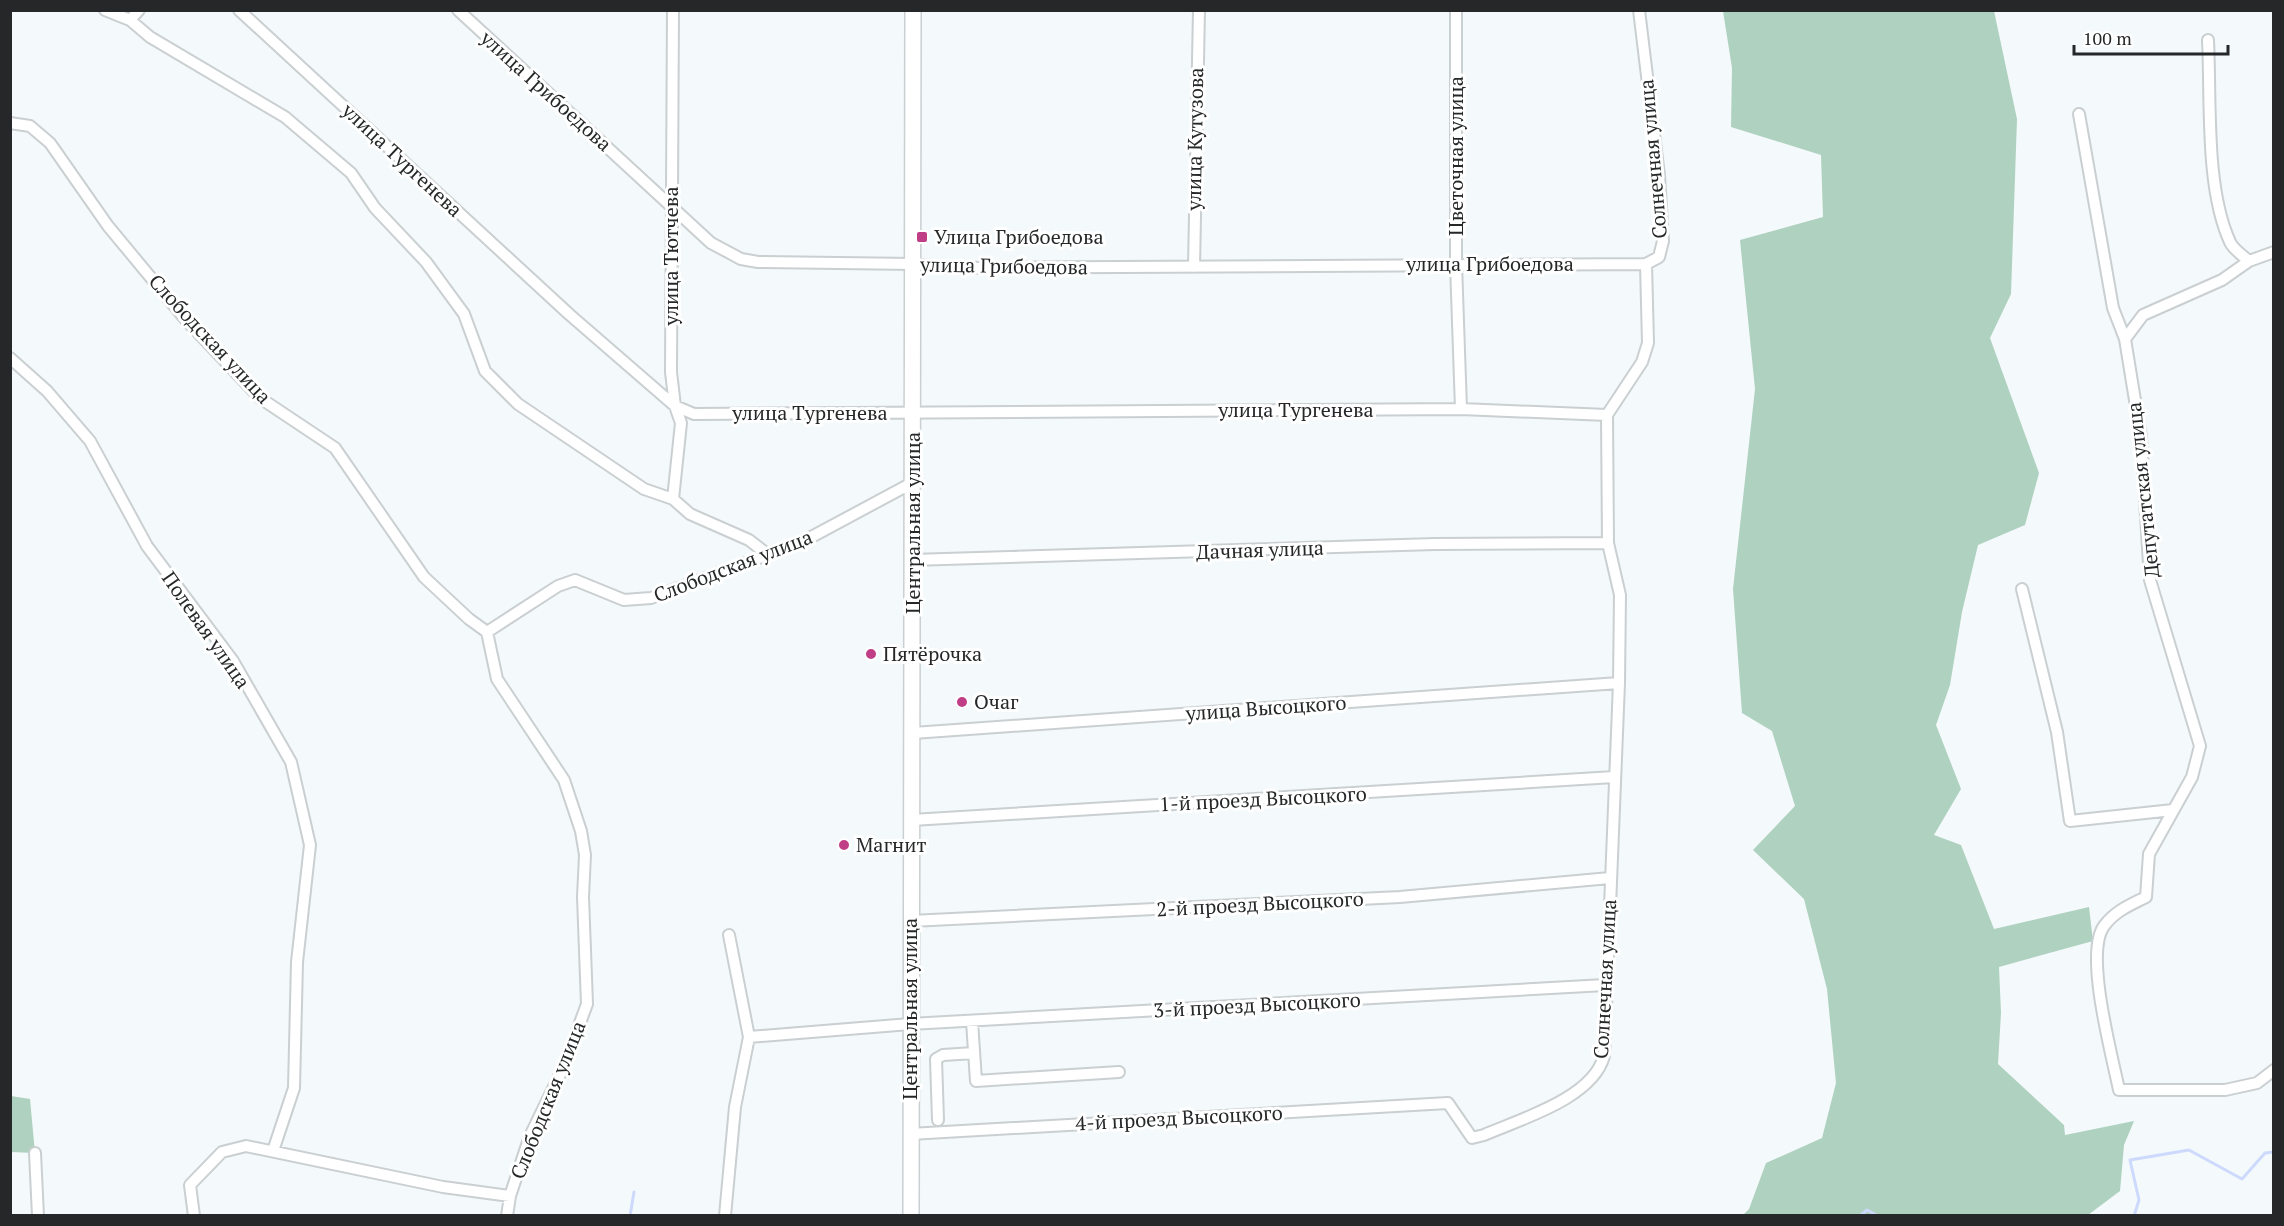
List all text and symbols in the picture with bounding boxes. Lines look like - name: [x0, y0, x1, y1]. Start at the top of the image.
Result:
- scale bar: [2074, 18, 2228, 56]
- street label: улица Грибоедова: [474, 24, 618, 157]
- text: 100 m: [2083, 26, 2132, 50]
- street label: улица Кутузова: [1180, 67, 1209, 212]
- street label: Цветочная улица: [1442, 76, 1469, 236]
- street label: Солнечная улица: [1632, 78, 1673, 240]
- street label: улица Тургенева: [336, 96, 468, 223]
- street label: улица Тютчева: [657, 187, 684, 326]
- place label: Улица Грибоедова: [934, 223, 1104, 250]
- marker: Улица Грибоедова: [915, 230, 929, 244]
- street label: улица Грибоедова: [1405, 250, 1574, 277]
- street label: улица Грибоедова: [919, 251, 1088, 280]
- street label: Слободская улица: [143, 268, 278, 409]
- street label: улица Тургенева: [1217, 396, 1374, 423]
- street label: улица Тургенева: [731, 399, 888, 426]
- street label: Депутатская улица: [2120, 401, 2165, 579]
- street label: Центральная улица: [899, 432, 926, 614]
- street label: Слободская улица: [650, 523, 816, 608]
- street label: Дачная улица: [1196, 534, 1324, 565]
- street label: Полевая улица: [156, 566, 257, 694]
- place label: Пятёрочка: [883, 640, 982, 667]
- marker: Пятёрочка: [864, 647, 878, 661]
- place label: Очаг: [974, 688, 1019, 715]
- street label: улица Высоцкого: [1184, 688, 1347, 727]
- marker: Очаг: [955, 695, 969, 709]
- street label: 1-й проезд Высоцкого: [1159, 780, 1367, 817]
- place label: Магнит: [856, 831, 927, 858]
- marker: Магнит: [837, 838, 851, 852]
- street label: 2-й проезд Высоцкого: [1156, 885, 1364, 922]
- street label: Солнечная улица: [1587, 898, 1622, 1059]
- street label: Центральная улица: [896, 918, 923, 1100]
- street label: 3-й проезд Высоцкого: [1153, 986, 1361, 1023]
- street label: Слободская улица: [504, 1017, 592, 1183]
- street label: 4-й проезд Высоцкого: [1075, 1099, 1283, 1136]

